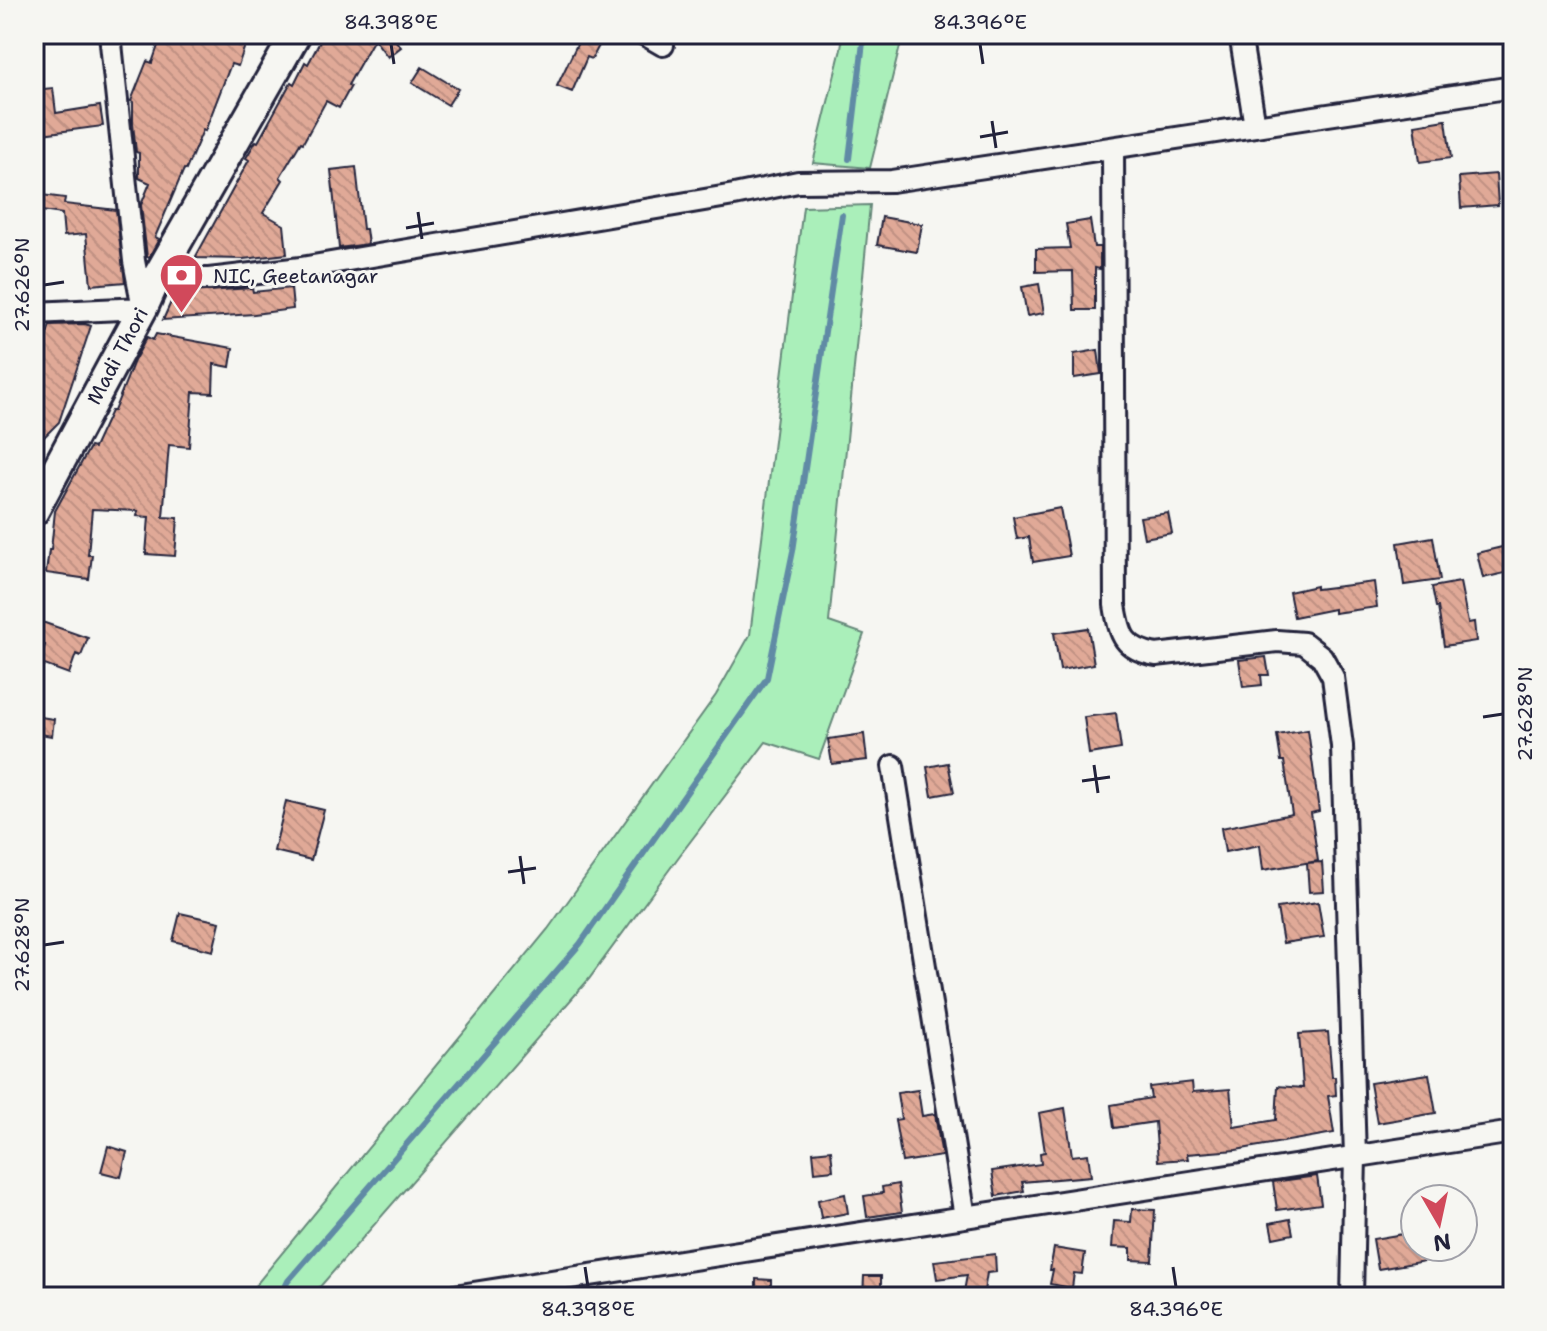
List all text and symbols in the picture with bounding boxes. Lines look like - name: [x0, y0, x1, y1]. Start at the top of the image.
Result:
- text: 84.398°E: [344, 9, 438, 35]
- text: 84.396°E: [933, 9, 1027, 35]
- text: 27.626°N: [9, 238, 35, 332]
- bank icon: NIC, Geetanagar: [158, 252, 206, 315]
- place label: NIC, Geetanagar: [213, 263, 378, 289]
- street label: Madi Thori: [81, 303, 154, 409]
- text: 27.628°N: [1512, 666, 1538, 762]
- text: 27.628°N: [9, 897, 35, 993]
- north arrow: [1399, 1183, 1479, 1263]
- text: N: [1431, 1227, 1453, 1258]
- text: 84.398°E: [541, 1296, 635, 1322]
- text: 84.396°E: [1129, 1296, 1223, 1322]

